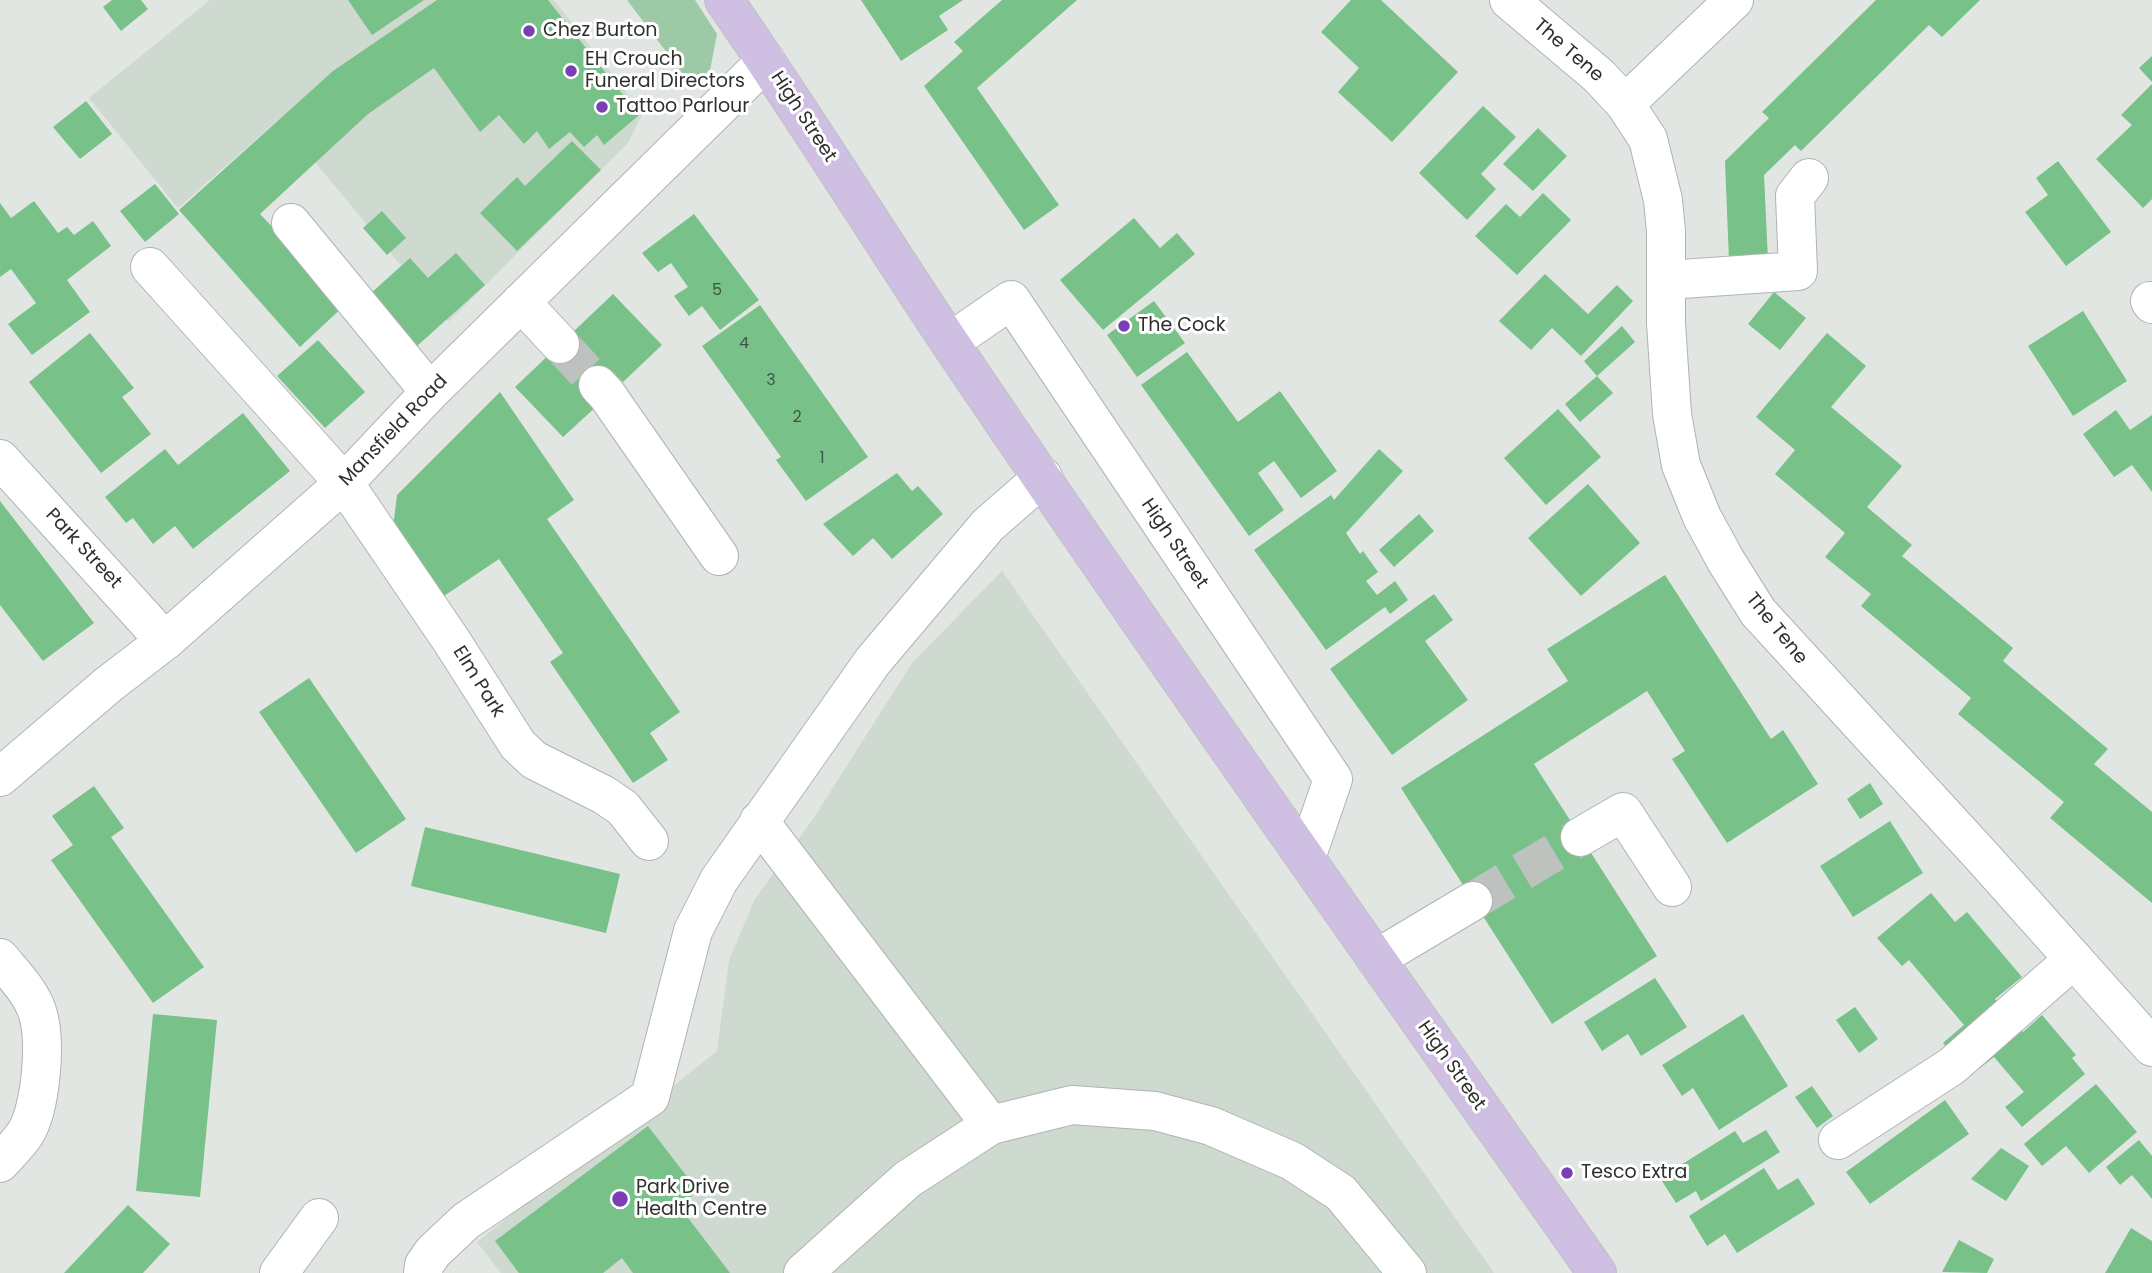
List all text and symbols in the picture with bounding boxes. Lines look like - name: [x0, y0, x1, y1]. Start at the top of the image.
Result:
- street label: The Tene: [1528, 14, 1608, 88]
- place label: Chez Burton: [543, 20, 657, 42]
- marker: Chez Burton: [521, 23, 537, 39]
- place label: EH Crouch Funeral Directors: [585, 49, 745, 93]
- marker: EH Crouch Funeral Directors: [563, 63, 579, 79]
- street label: High Street: [765, 67, 841, 167]
- place label: Tattoo Parlour: [616, 96, 749, 118]
- marker: Tattoo Parlour: [594, 99, 610, 115]
- house number: 5: [712, 281, 722, 301]
- place label: The Cock: [1138, 315, 1225, 337]
- marker: The Cock: [1116, 318, 1132, 334]
- house number: 4: [739, 334, 749, 354]
- street label: Mansfield Road: [335, 371, 453, 491]
- house number: 3: [766, 371, 776, 391]
- house number: 2: [792, 408, 802, 428]
- house number: 1: [819, 449, 825, 469]
- street label: High Street: [1136, 495, 1212, 593]
- street label: Park Street: [40, 504, 126, 594]
- street label: The Tene: [1740, 589, 1812, 669]
- street label: Elm Park: [447, 642, 509, 722]
- street label: High Street: [1412, 1017, 1490, 1115]
- place label: Tesco Extra: [1581, 1162, 1687, 1184]
- marker: Tesco Extra: [1559, 1165, 1575, 1181]
- place label: Park Drive Health Centre: [636, 1177, 767, 1221]
- marker: Park Drive Health Centre: [610, 1189, 630, 1209]

